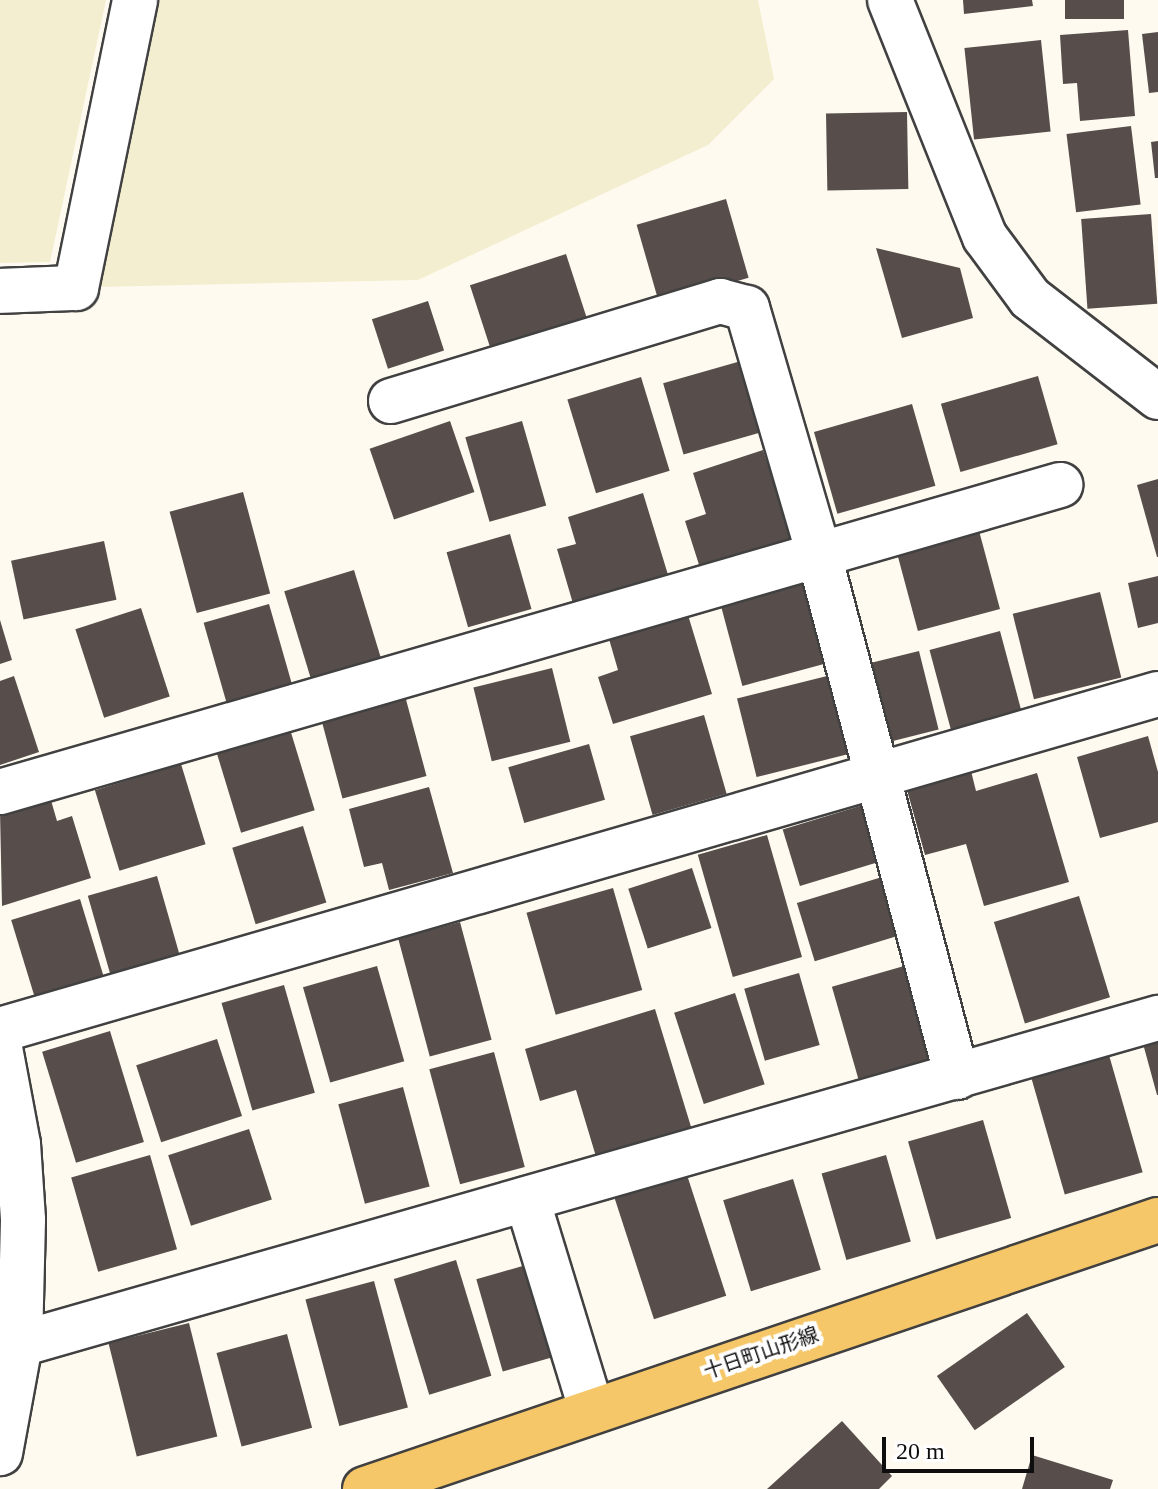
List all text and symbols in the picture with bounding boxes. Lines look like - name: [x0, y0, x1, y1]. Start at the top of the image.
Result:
- street label: 十日町山形線: [700, 1322, 822, 1384]
- scale bar: [886, 1421, 1038, 1471]
- text: 20 m: [896, 1438, 945, 1464]

